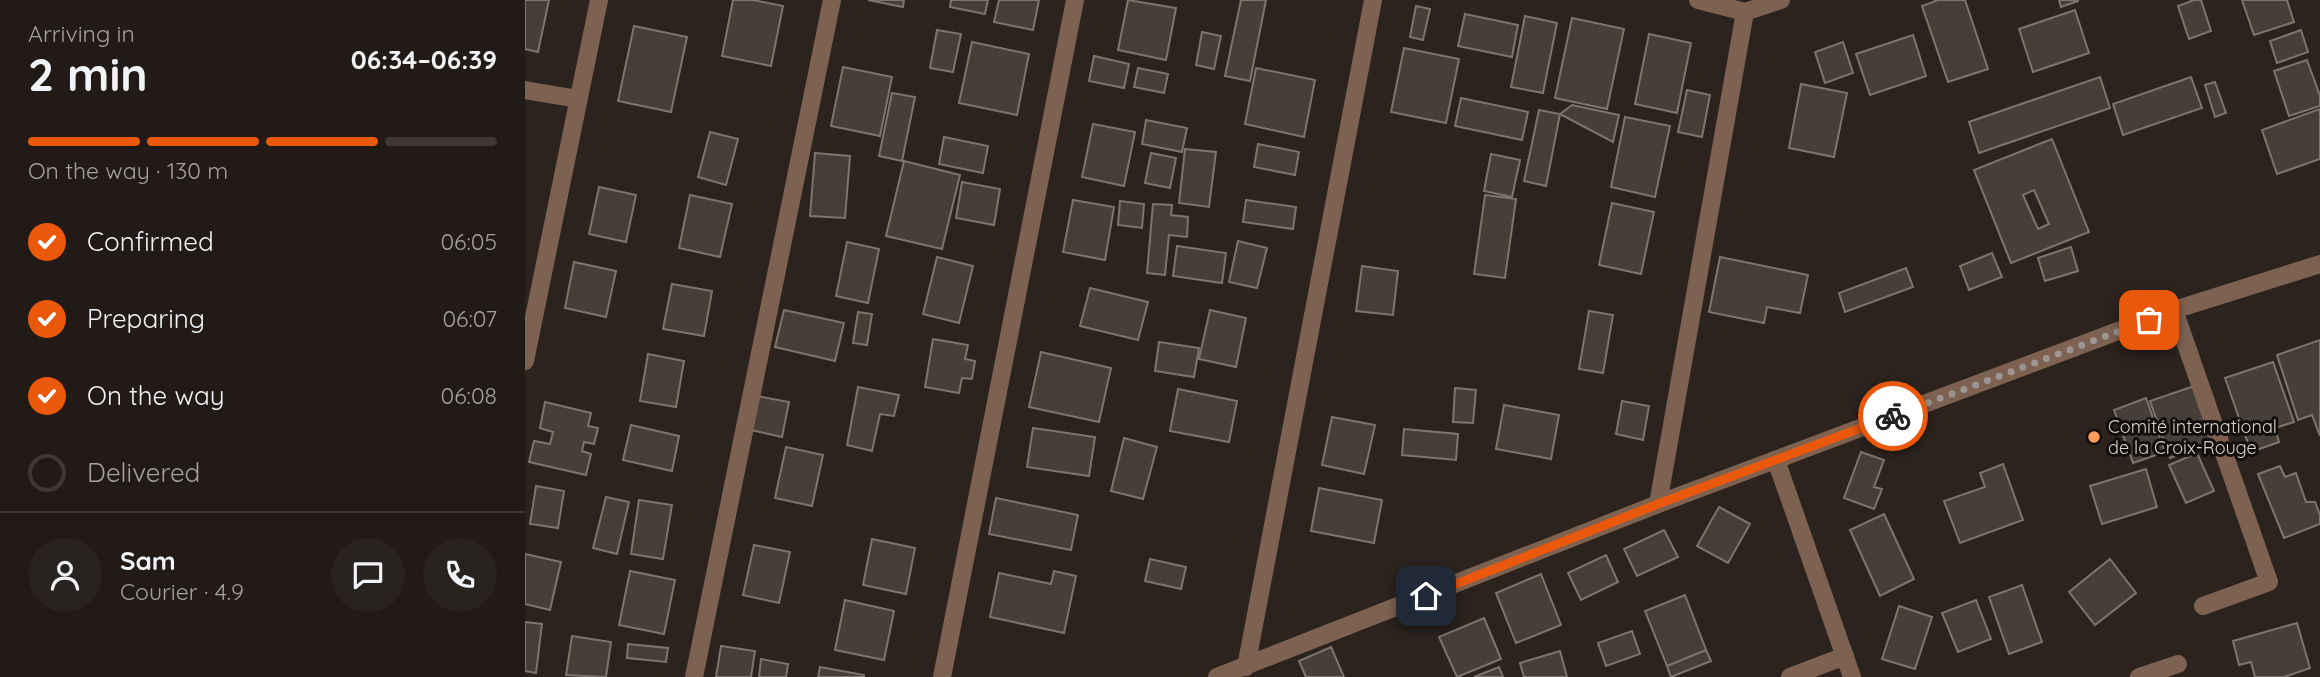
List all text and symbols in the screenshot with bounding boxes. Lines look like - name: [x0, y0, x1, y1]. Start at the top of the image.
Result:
- text: Arriving in: [28, 19, 135, 48]
- text: 06:34–06:39: [351, 43, 497, 76]
- text: 2 min: [28, 45, 148, 103]
- text: On the way · 130 m: [28, 156, 228, 185]
- icon: check: [28, 223, 66, 261]
- text: Confirmed: [87, 225, 214, 258]
- text: 06:05: [440, 227, 497, 256]
- pin: [2119, 290, 2179, 350]
- icon: check: [28, 300, 66, 338]
- icon: bag: [2130, 301, 2168, 339]
- text: Preparing: [87, 302, 205, 335]
- text: 06:07: [442, 304, 497, 333]
- icon: check: [28, 377, 66, 415]
- text: On the way: [87, 379, 225, 412]
- text: 06:08: [441, 381, 497, 410]
- courier: [1858, 381, 1928, 451]
- icon: bike: [1874, 397, 1912, 435]
- place label: Comité international de la Croix-Rouge: [2108, 415, 2277, 459]
- marker: Comité international de la Croix-Rouge: [2086, 429, 2102, 445]
- text: Delivered: [87, 456, 200, 489]
- button: person: [28, 538, 102, 612]
- button: chat: [331, 538, 405, 612]
- button: phone: [423, 538, 497, 612]
- text: Sam: [120, 544, 176, 577]
- pin: [1396, 566, 1456, 626]
- text: Courier · 4.9: [120, 577, 244, 606]
- icon: home: [1407, 577, 1445, 615]

